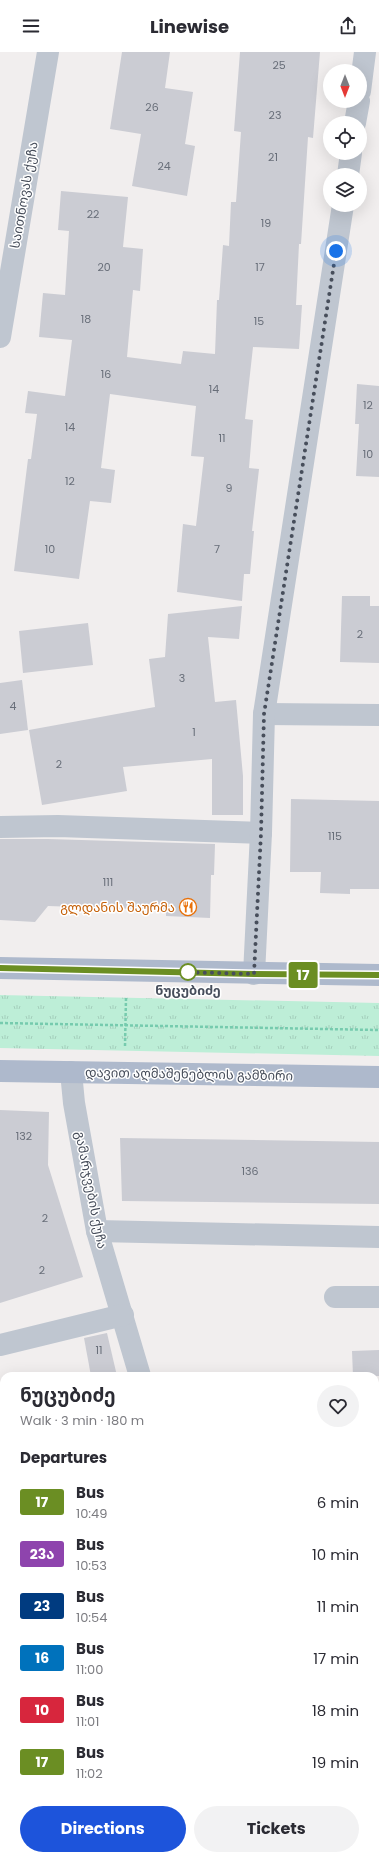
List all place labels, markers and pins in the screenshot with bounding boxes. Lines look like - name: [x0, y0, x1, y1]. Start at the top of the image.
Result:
- restaurant icon: გლდანის შაურმა: [178, 897, 198, 917]
- place label: გლდანის შაურმა: [60, 898, 175, 917]
- marker: ნუცუბიძე: [179, 963, 197, 981]
- place label: ნუცუბიძე: [155, 981, 221, 1000]

